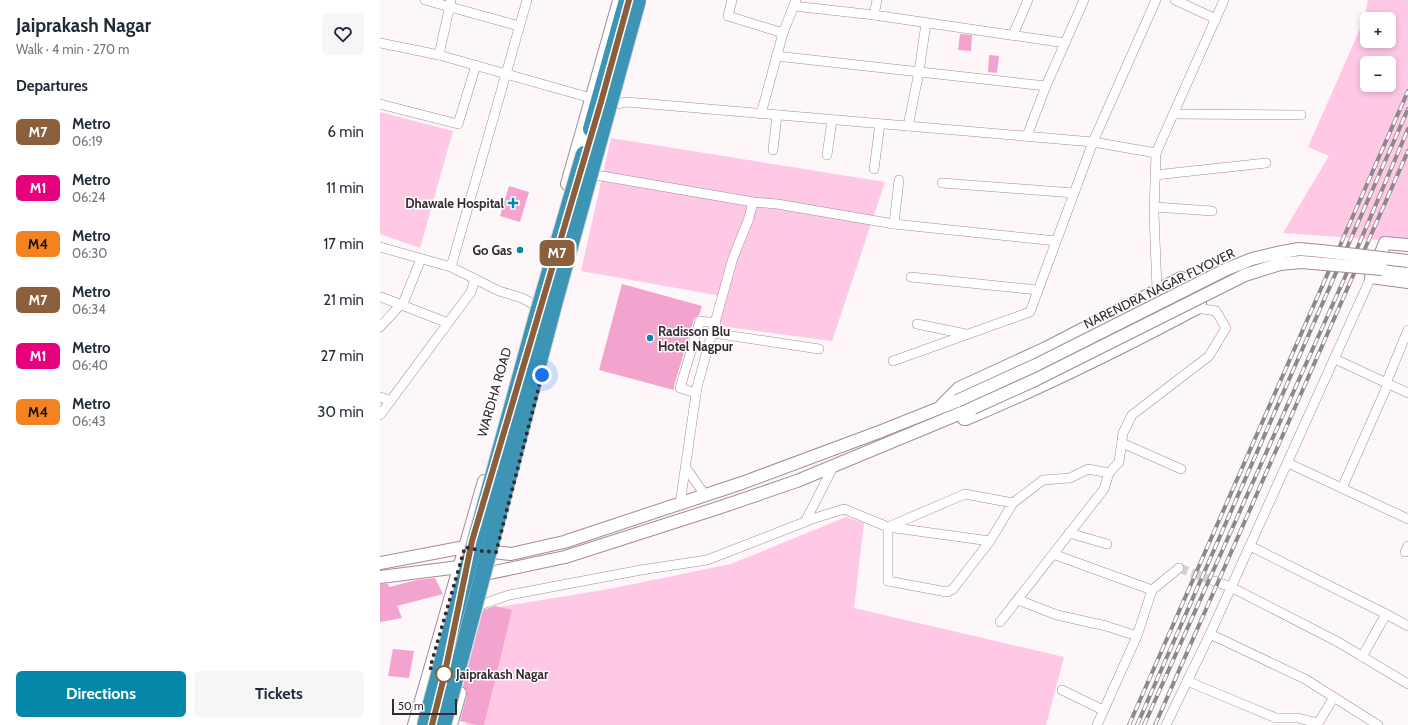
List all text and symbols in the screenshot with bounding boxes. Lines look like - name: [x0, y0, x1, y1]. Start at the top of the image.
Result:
- map controls: [1360, 12, 1396, 92]
- button: +: [1360, 12, 1396, 48]
- button: heart: [322, 13, 364, 55]
- text: Jaiprakash Nagar: [16, 14, 151, 37]
- text: Walk · 4 min · 270 m: [16, 41, 129, 57]
- button: −: [1360, 56, 1396, 92]
- text: Departures: [16, 77, 88, 95]
- text: Metro: [72, 115, 111, 133]
- text: M7: [29, 123, 47, 141]
- text: 6 min: [327, 123, 364, 141]
- text: 06:19: [72, 133, 103, 149]
- text: Metro: [72, 171, 111, 189]
- text: M1: [30, 179, 46, 197]
- text: 11 min: [326, 179, 364, 197]
- text: 06:24: [72, 189, 106, 205]
- place label: Dhawale Hospital: [405, 195, 505, 211]
- marker: Dhawale Hospital: [507, 197, 519, 209]
- text: Metro: [72, 227, 111, 245]
- text: M4: [28, 235, 48, 253]
- text: 17 min: [323, 235, 364, 253]
- line badge: M7: [539, 240, 575, 266]
- place label: Go Gas: [472, 242, 512, 258]
- text: M7: [548, 244, 566, 262]
- street label: NARENDRA NAGAR FLYOVER: [1081, 244, 1237, 332]
- text: 06:30: [72, 245, 107, 261]
- marker: Go Gas: [515, 245, 525, 255]
- text: Metro: [72, 283, 111, 301]
- text: M7: [29, 291, 47, 309]
- text: 21 min: [323, 291, 364, 309]
- text: 06:34: [72, 301, 106, 317]
- place label: Radisson Blu Hotel Nagpur: [658, 323, 734, 354]
- marker: Radisson Blu Hotel Nagpur: [645, 333, 655, 343]
- text: Metro: [72, 339, 111, 357]
- street label: WARDHA ROAD: [474, 345, 514, 439]
- text: M1: [30, 347, 46, 365]
- text: 27 min: [321, 347, 364, 365]
- text: 06:40: [72, 357, 108, 373]
- your location: [532, 365, 552, 385]
- text: Metro: [72, 395, 111, 413]
- text: M4: [28, 403, 48, 421]
- text: 30 min: [317, 403, 364, 421]
- text: 06:43: [72, 413, 106, 429]
- marker: Jaiprakash Nagar: [435, 665, 453, 683]
- place label: Jaiprakash Nagar: [455, 666, 549, 682]
- button: Directions: [16, 671, 186, 717]
- button: Tickets: [194, 671, 364, 717]
- scale bar: [392, 697, 457, 716]
- text: 50 m: [398, 699, 424, 713]

